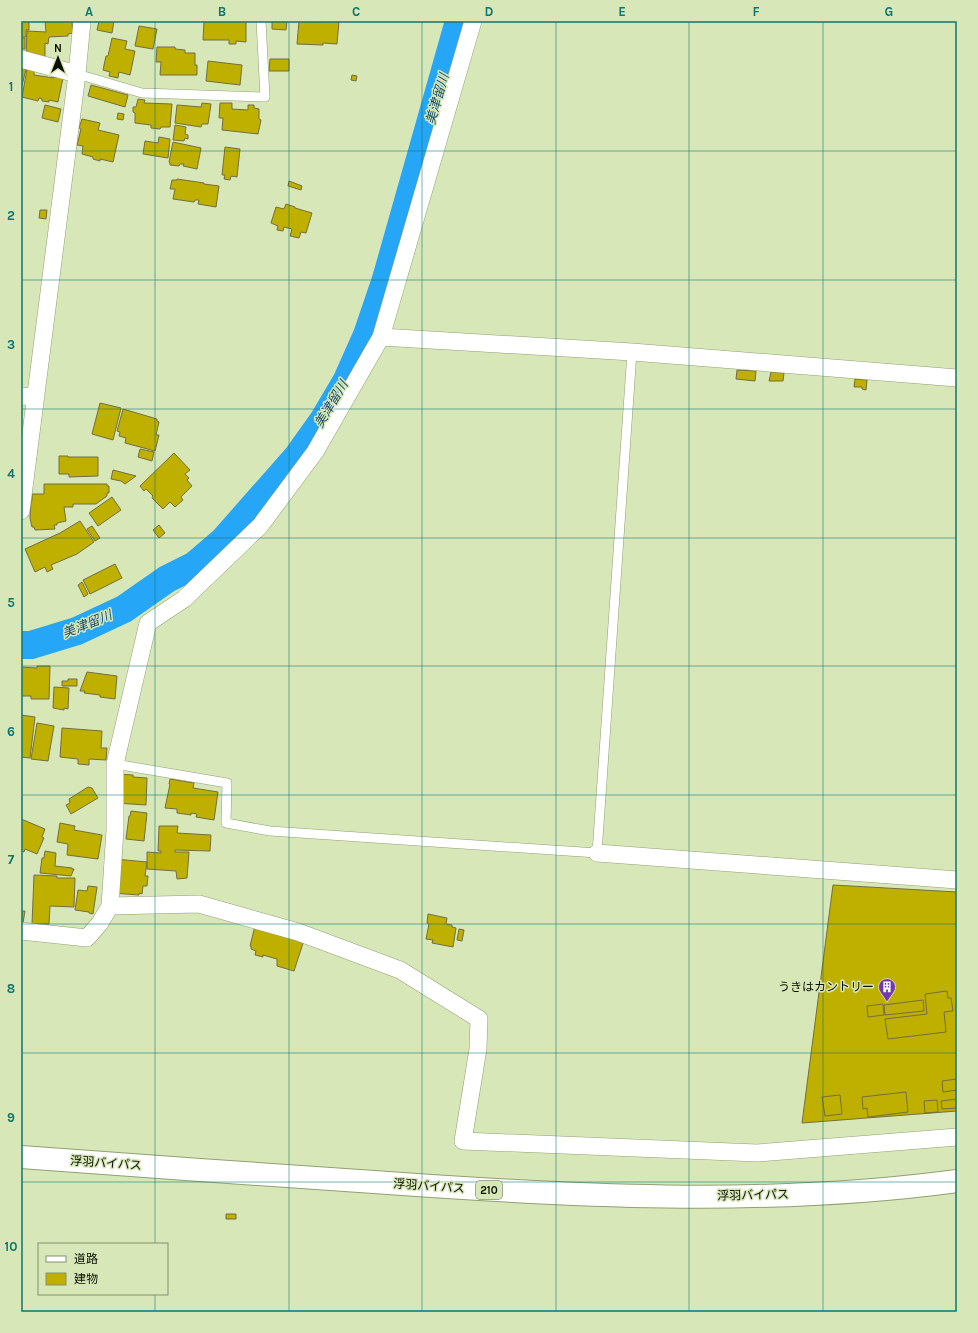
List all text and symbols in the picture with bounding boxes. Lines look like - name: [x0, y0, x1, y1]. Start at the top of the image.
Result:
- text: A: [85, 4, 93, 19]
- text: B: [218, 4, 226, 19]
- text: C: [352, 4, 360, 19]
- text: D: [485, 4, 494, 19]
- text: E: [618, 4, 626, 19]
- text: F: [752, 4, 760, 19]
- text: G: [885, 4, 893, 19]
- north arrow: [38, 38, 78, 78]
- text: N: [54, 42, 62, 55]
- water label: 美津留川: [423, 70, 452, 126]
- text: 1: [9, 79, 13, 94]
- text: 2: [7, 208, 15, 223]
- text: 3: [7, 337, 15, 352]
- water label: 美津留川: [311, 376, 352, 430]
- text: 4: [7, 466, 15, 481]
- text: 5: [7, 595, 15, 610]
- water label: 美津留川: [60, 607, 116, 641]
- text: 6: [7, 724, 15, 739]
- text: 7: [8, 852, 15, 867]
- building icon: うきはカントリー: [877, 977, 897, 1002]
- place label: うきはカントリー: [778, 980, 874, 994]
- text: 8: [7, 981, 15, 996]
- text: 9: [7, 1110, 15, 1125]
- street label: 浮羽バイパス: [70, 1154, 142, 1172]
- street label: 浮羽バイパス: [393, 1177, 465, 1195]
- road number: 210: [476, 1181, 502, 1199]
- street label: 浮羽バイパス: [717, 1187, 789, 1203]
- text: 10: [5, 1239, 17, 1254]
- legend: [38, 1243, 168, 1295]
- text: 道路: [74, 1252, 98, 1266]
- text: 建物: [74, 1272, 98, 1286]

